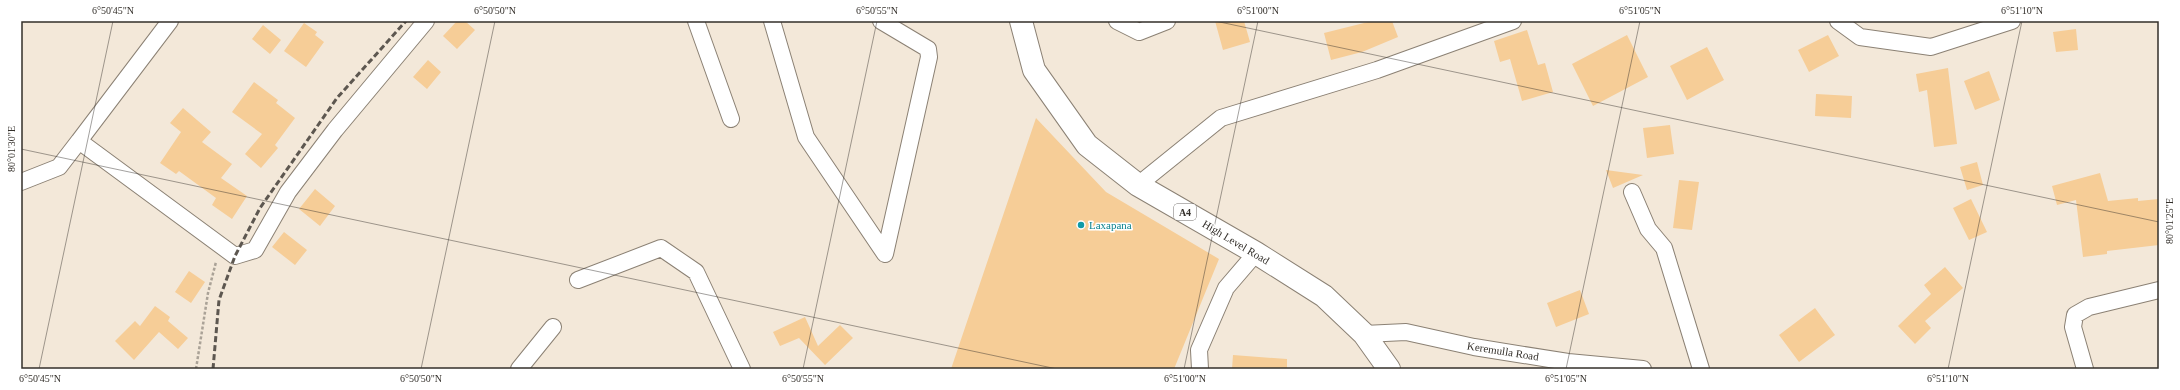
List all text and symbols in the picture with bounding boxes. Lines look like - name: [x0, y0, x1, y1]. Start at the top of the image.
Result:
- text: 6°50'45"N: [92, 5, 134, 16]
- text: 6°50'50"N: [474, 5, 516, 16]
- text: 6°50'55"N: [856, 5, 898, 16]
- text: 6°51'00"N: [1237, 5, 1279, 16]
- text: 6°51'05"N: [1619, 5, 1661, 16]
- text: 6°51'10"N: [2001, 5, 2043, 16]
- text: 80°01'30"E: [6, 126, 17, 172]
- text: 80°01'25"E: [2164, 198, 2175, 244]
- road number: A4: [1174, 204, 1196, 220]
- street label: High Level Road: [1200, 217, 1272, 267]
- place label: Laxapana: [1089, 219, 1132, 231]
- marker: Laxapana: [1076, 220, 1086, 230]
- street label: Keremulla Road: [1466, 339, 1540, 363]
- text: 6°50'45"N: [19, 373, 61, 384]
- text: 6°50'50"N: [400, 373, 442, 384]
- text: 6°50'55"N: [782, 373, 824, 384]
- text: 6°51'00"N: [1164, 373, 1206, 384]
- text: 6°51'05"N: [1545, 373, 1587, 384]
- text: 6°51'10"N: [1927, 373, 1969, 384]

